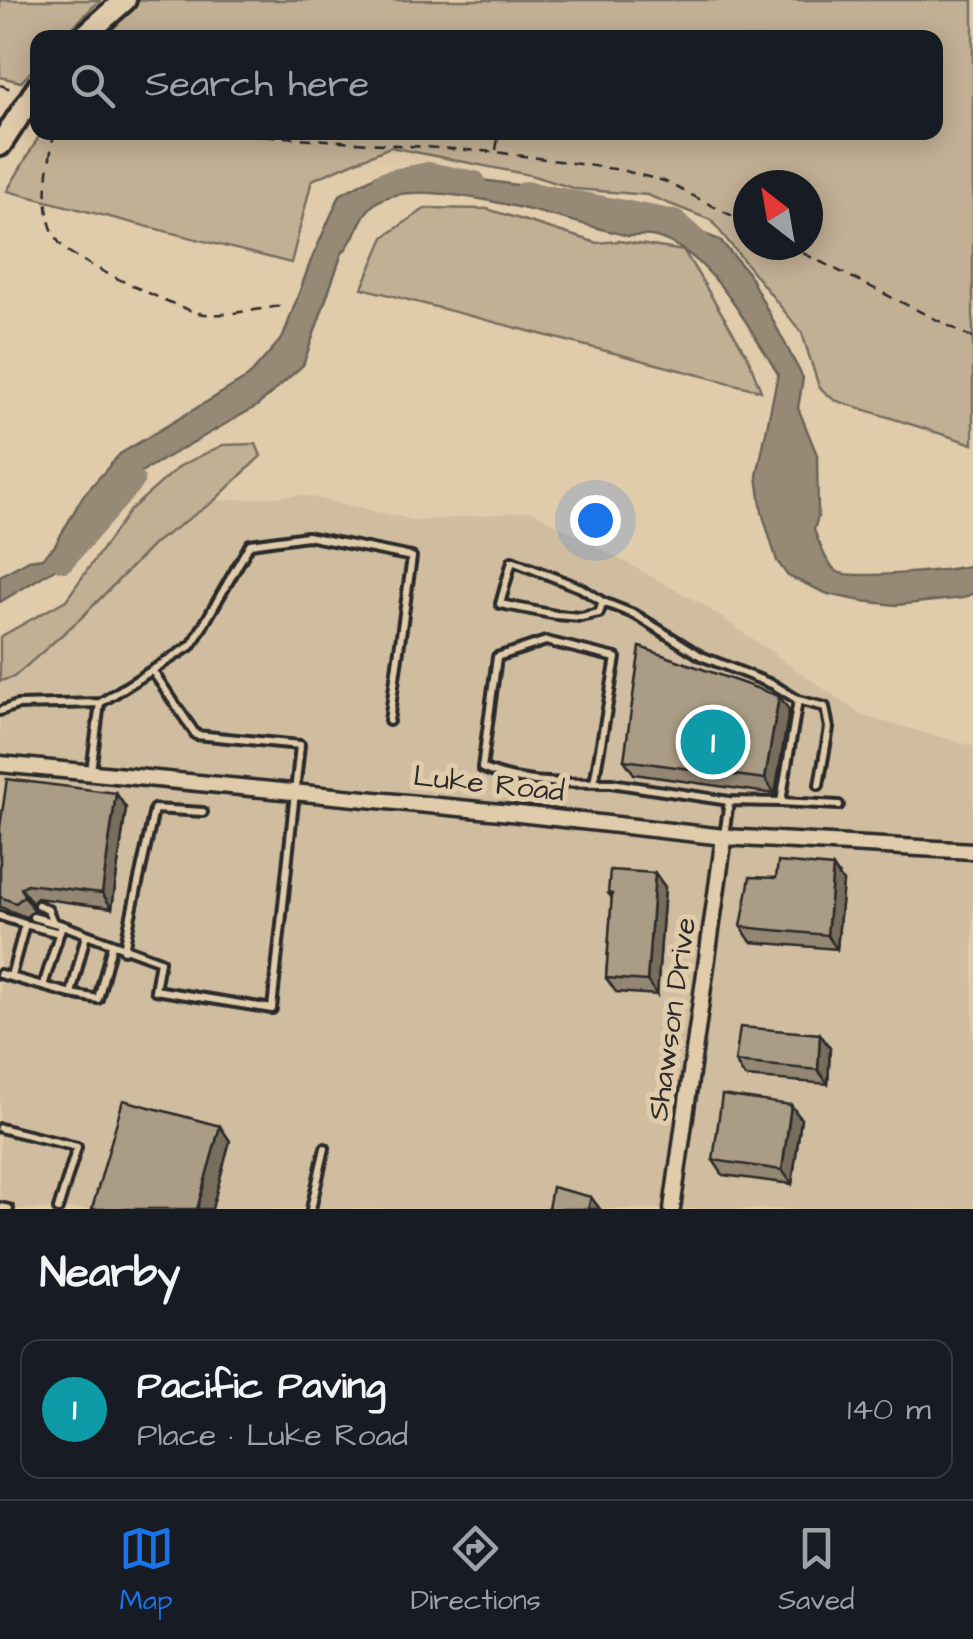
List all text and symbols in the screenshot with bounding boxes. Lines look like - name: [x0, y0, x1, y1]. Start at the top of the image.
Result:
- search box: [30, 30, 943, 140]
- icon: search: [65, 58, 120, 113]
- text: Search here: [145, 59, 369, 111]
- north arrow: [733, 170, 823, 260]
- your location: [570, 495, 621, 546]
- pin: 1: [680, 704, 746, 780]
- street label: Luke Road: [411, 755, 566, 813]
- street label: Shawson Drive: [637, 915, 707, 1124]
- text: Nearby: [40, 1245, 180, 1303]
- text: Pacific Paving: [137, 1361, 386, 1413]
- text: 1: [72, 1387, 77, 1432]
- text: 140 m: [847, 1387, 931, 1432]
- text: Place · Luke Road: [137, 1413, 408, 1458]
- tab: Map: [119, 1521, 174, 1620]
- tab: Directions: [411, 1521, 541, 1620]
- tab: Saved: [778, 1521, 854, 1620]

